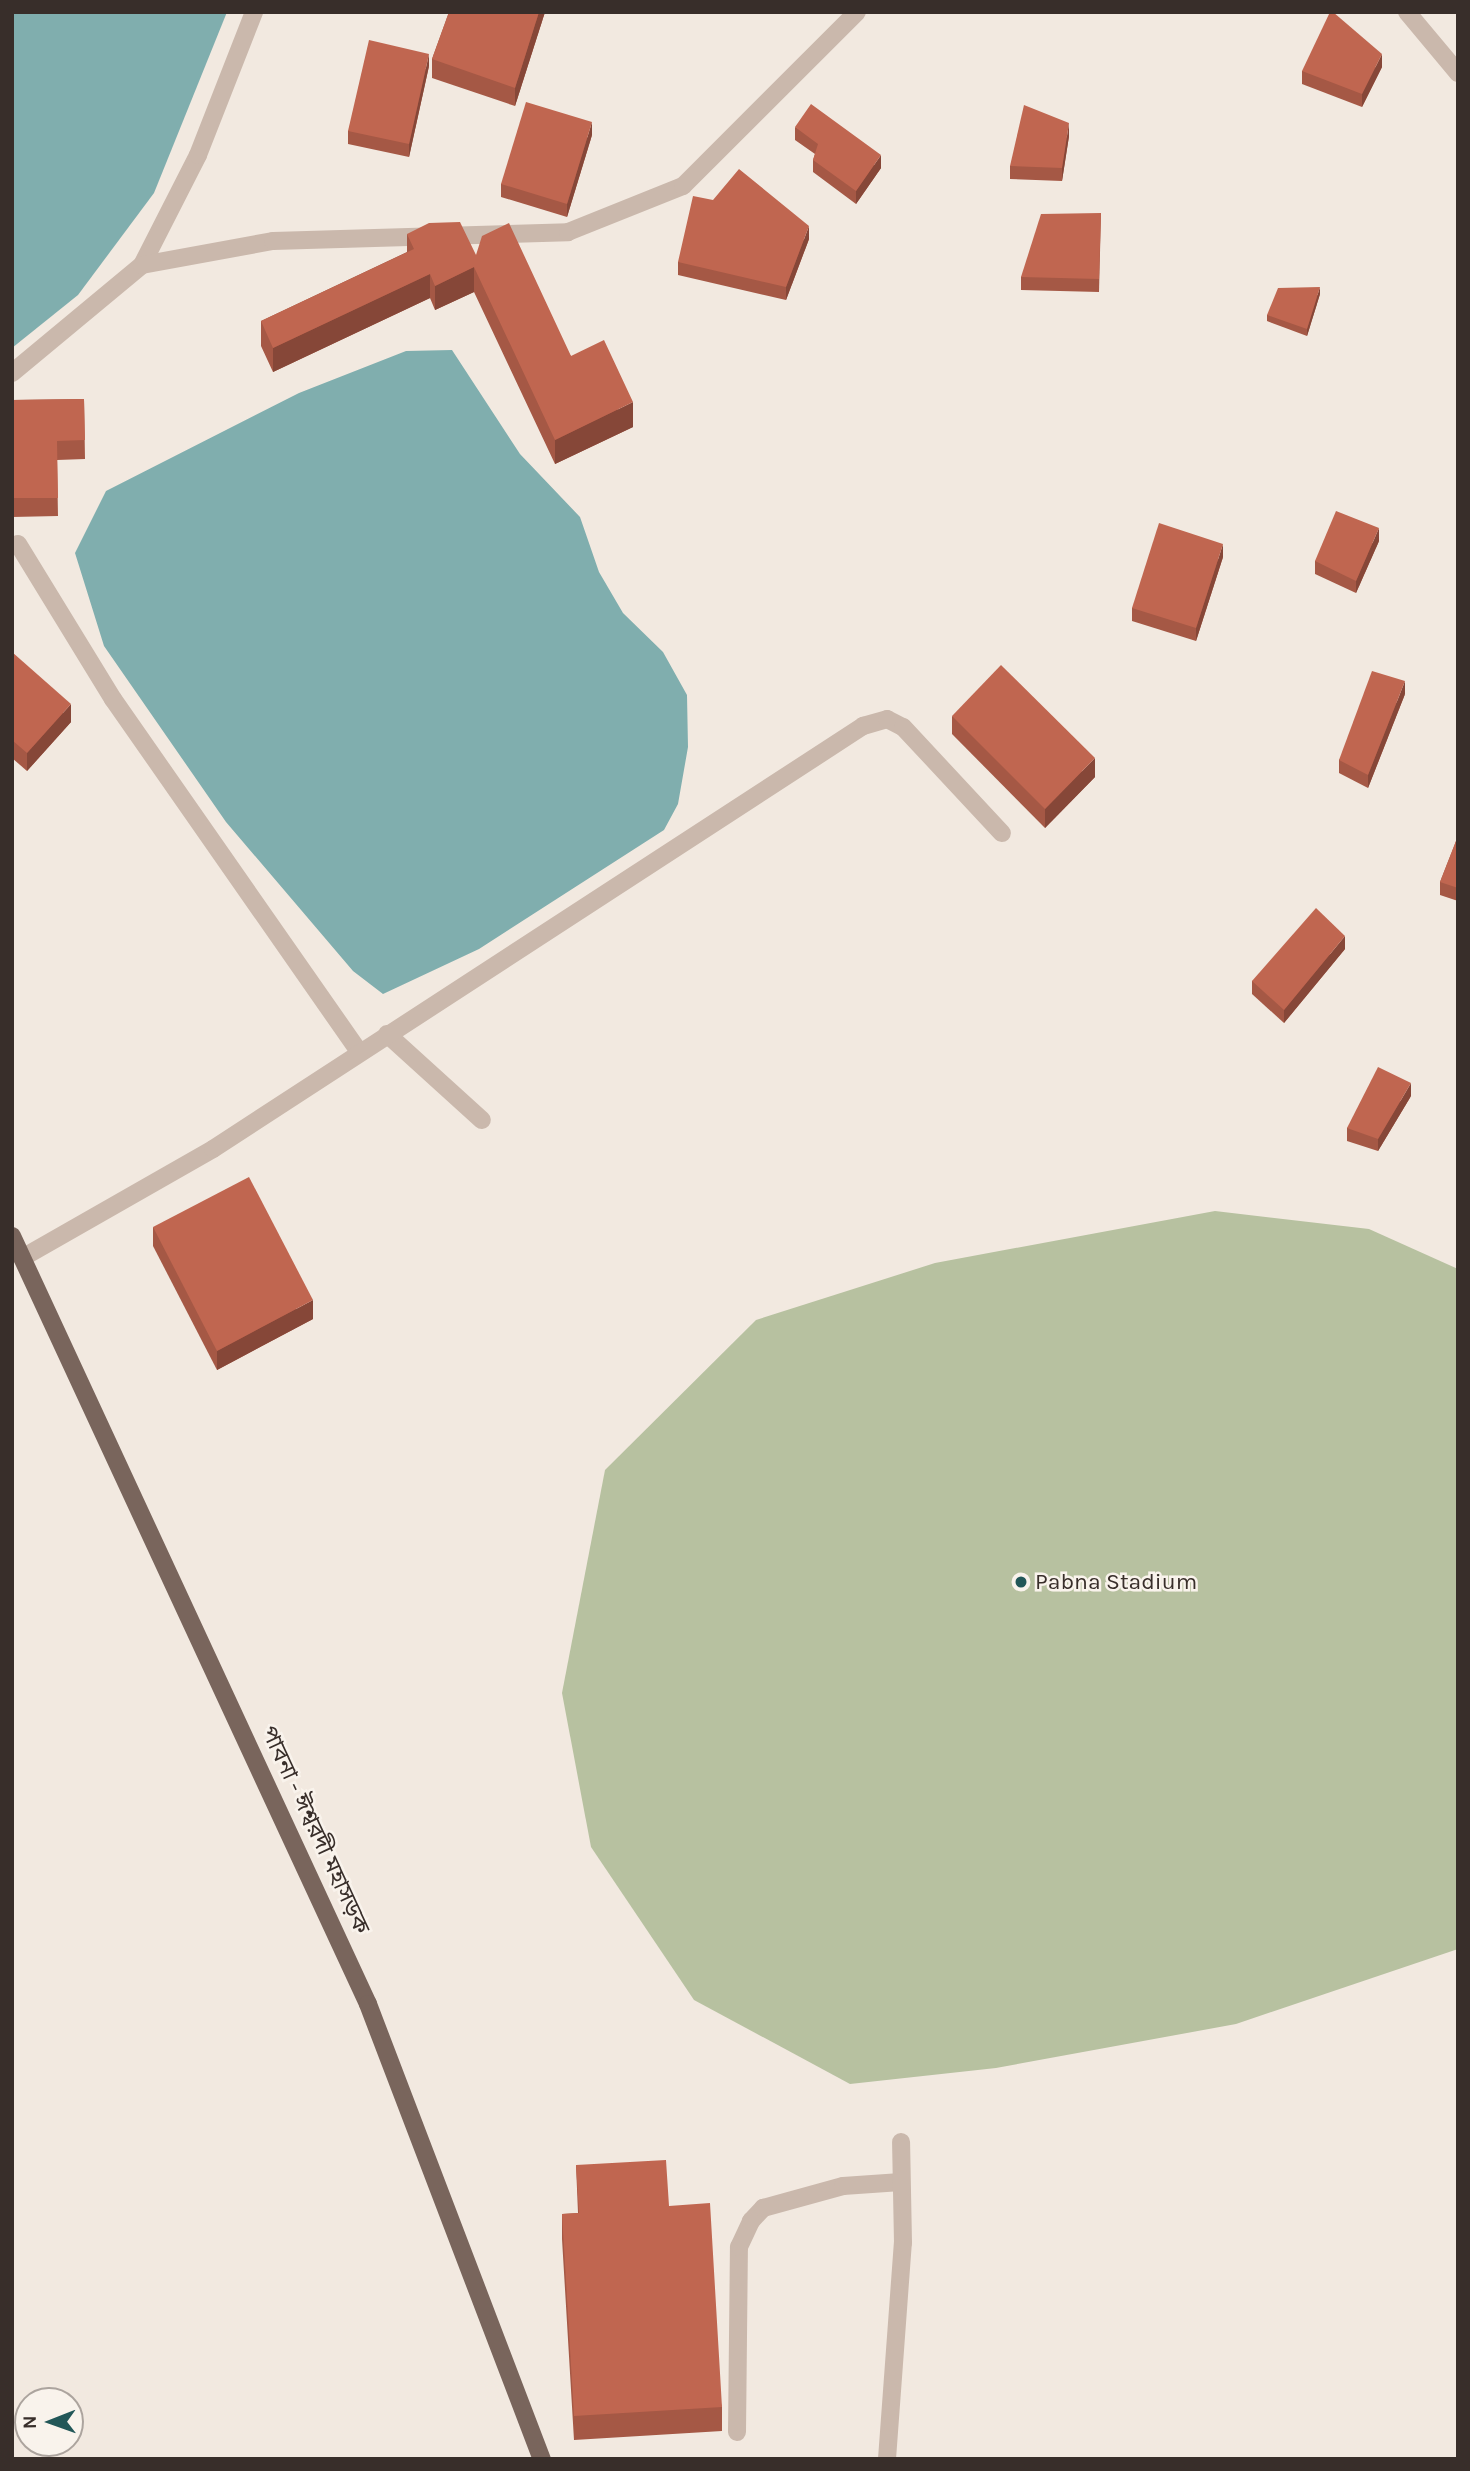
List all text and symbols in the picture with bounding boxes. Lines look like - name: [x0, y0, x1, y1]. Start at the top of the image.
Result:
- place label: Pabna Stadium: [1035, 1568, 1197, 1596]
- marker: Pabna Stadium: [1013, 1574, 1029, 1590]
- street label: পাবনা - ঈশ্বরদী মহাসড়ক: [255, 1722, 375, 1938]
- north arrow: [14, 2387, 84, 2457]
- text: N: [19, 2415, 41, 2429]

